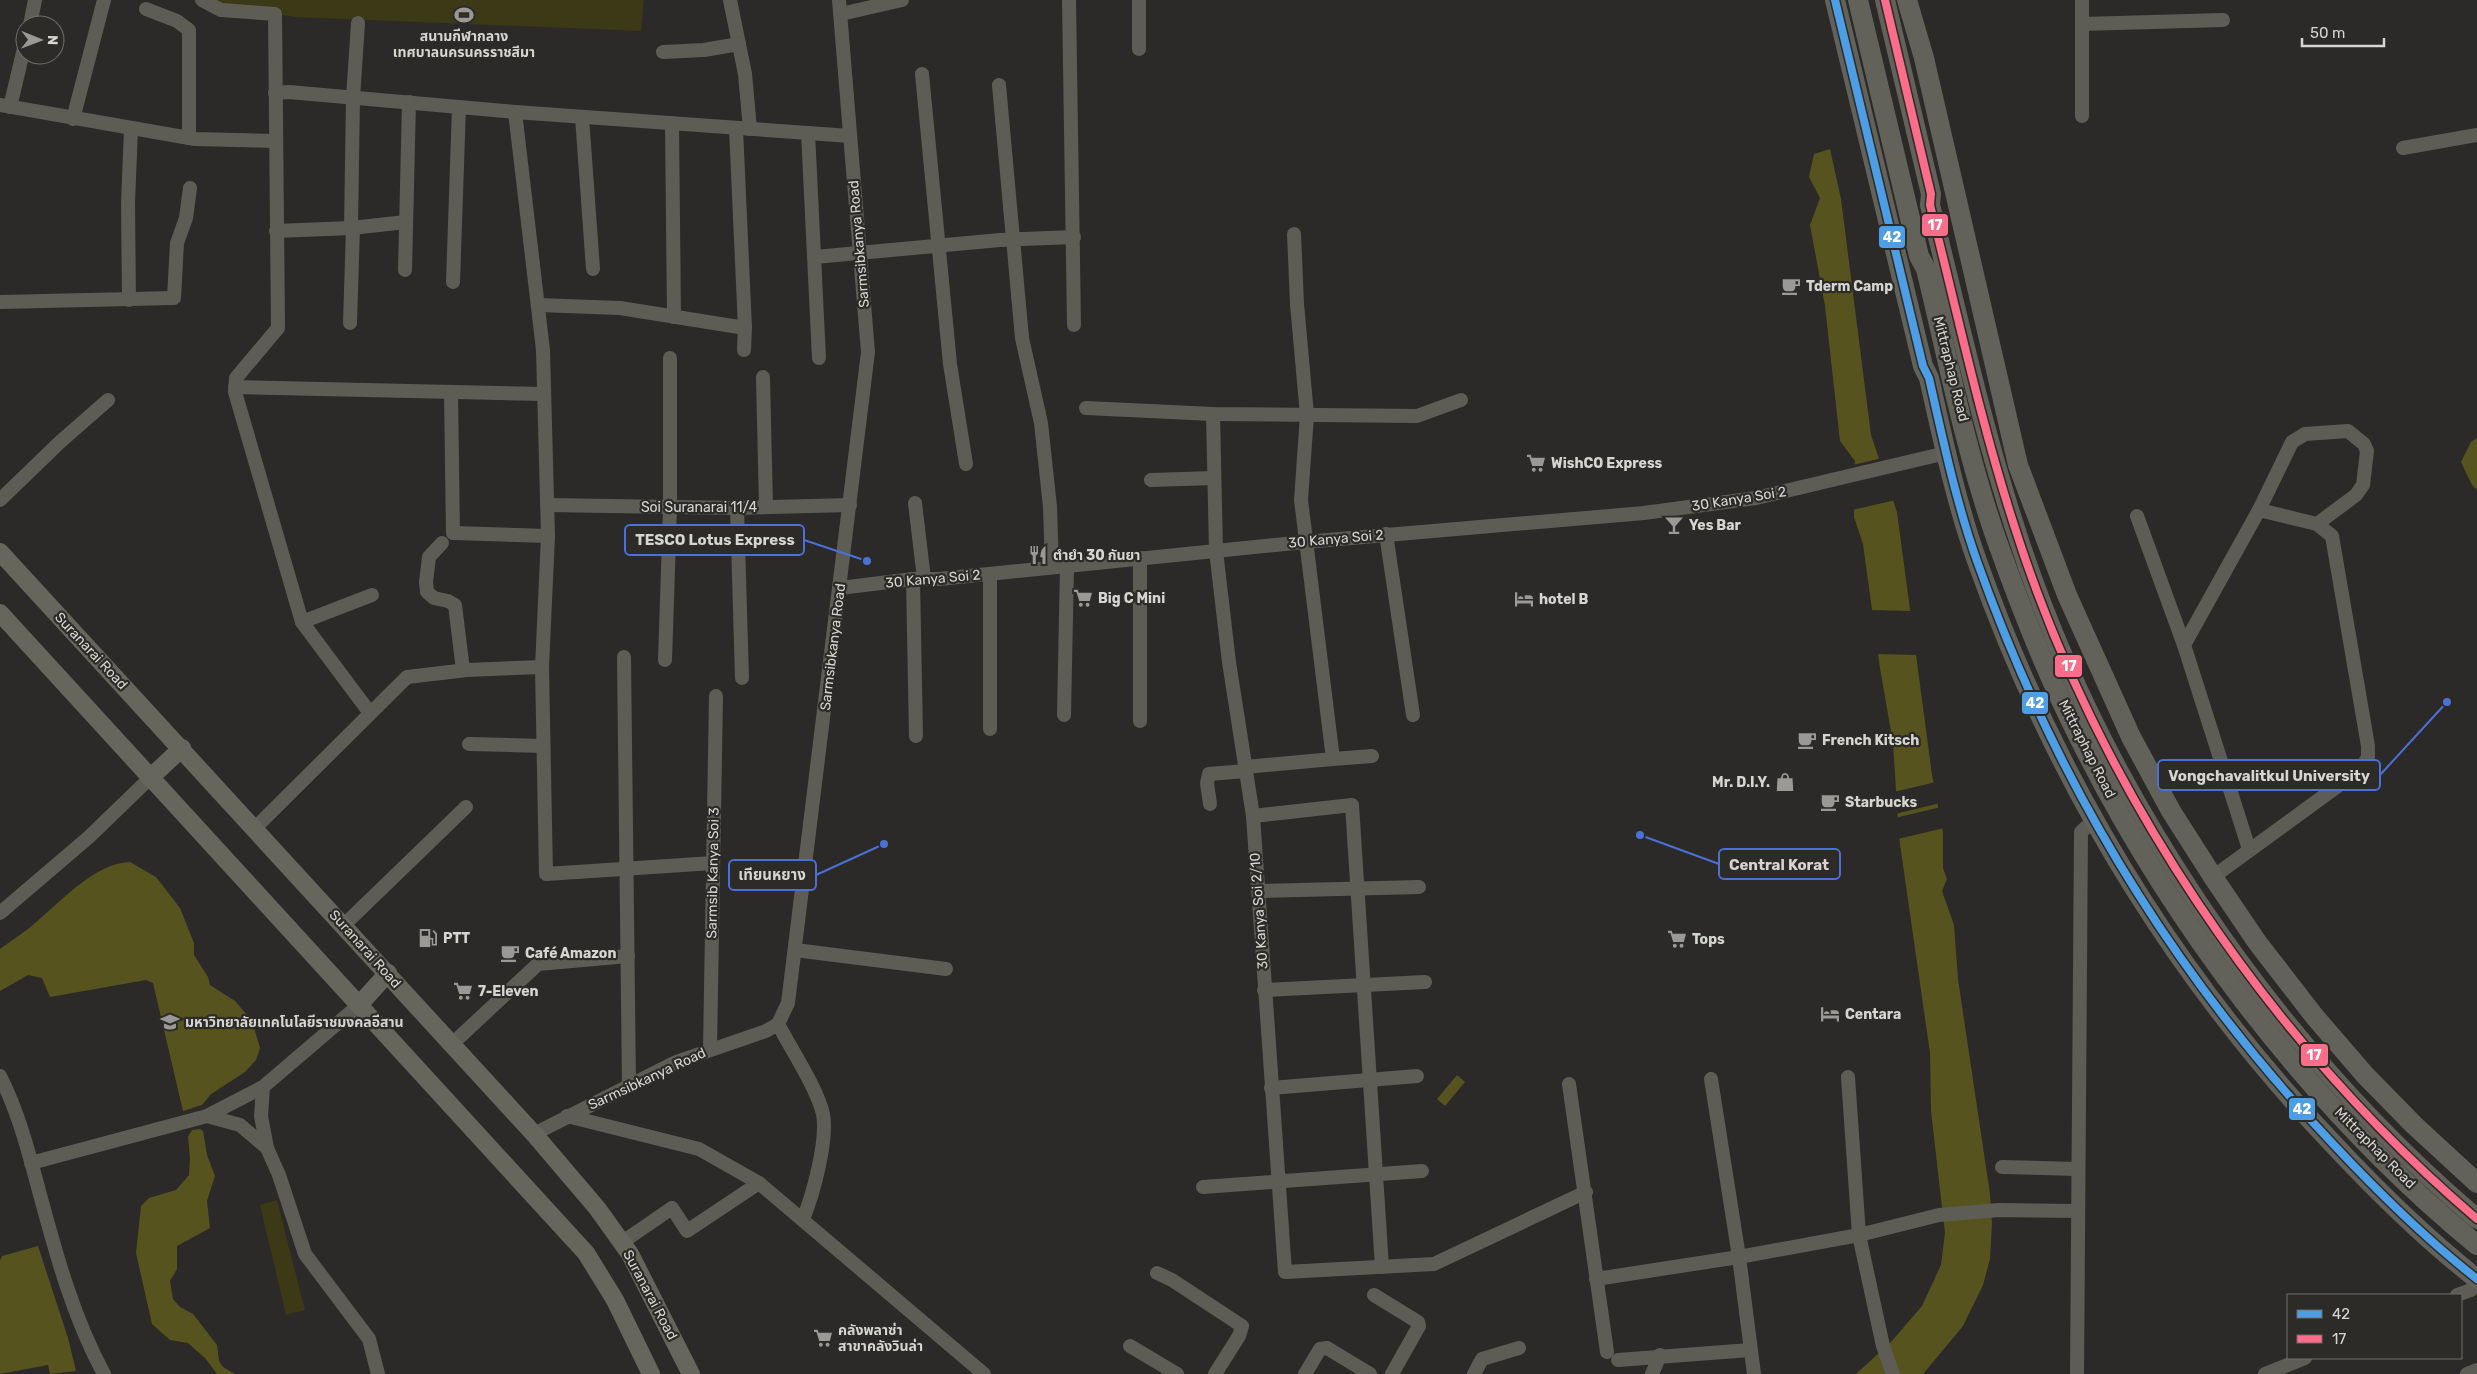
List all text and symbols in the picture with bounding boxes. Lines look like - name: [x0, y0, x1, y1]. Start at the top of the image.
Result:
- sports icon: สนามกีฬากลาง เทศบาลนครนครราชสีมา: [453, 4, 475, 26]
- north arrow: [15, 15, 65, 65]
- scale bar: [2302, 15, 2384, 47]
- text: 50 m: [2310, 24, 2345, 42]
- place label: สนามกีฬากลาง เทศบาลนครนครราชสีมา: [393, 28, 535, 61]
- text: N: [44, 35, 61, 45]
- street label: Sarmsibkanya Road: [845, 180, 873, 308]
- line badge: 17: [1921, 213, 1949, 237]
- text: 17: [1928, 217, 1942, 234]
- line badge: 42: [1878, 225, 1906, 249]
- text: 42: [1883, 229, 1901, 246]
- cafe icon: Tderm Camp: [1780, 275, 1802, 297]
- place label: Tderm Camp: [1806, 278, 1893, 295]
- street label: Mittraphap Road: [1930, 315, 1972, 423]
- supermarket icon: WishCO Express: [1525, 452, 1547, 474]
- place label: WishCO Express: [1551, 455, 1663, 472]
- street label: 30 Kanya Soi 2: [1691, 483, 1787, 515]
- street label: Soi Suranarai 11/4: [641, 499, 757, 516]
- bar icon: Yes Bar: [1663, 514, 1685, 536]
- place label: Yes Bar: [1689, 517, 1741, 534]
- callout: TESCO Lotus Express: [625, 525, 804, 555]
- street label: 30 Kanya Soi 2: [1288, 526, 1384, 552]
- text: TESCO Lotus Express: [635, 531, 795, 549]
- restaurant icon: ตำยำ 30 กันยา: [1027, 544, 1049, 566]
- place label: ตำยำ 30 กันยา: [1053, 547, 1140, 564]
- street label: 30 Kanya Soi 2: [885, 566, 981, 592]
- street label: Sarmsibkanya Road: [817, 582, 849, 712]
- supermarket icon: Big C Mini: [1072, 587, 1094, 609]
- hotel icon: hotel B: [1513, 588, 1535, 610]
- place label: Big C Mini: [1098, 590, 1165, 607]
- place label: hotel B: [1539, 591, 1588, 608]
- street label: Suranarai Road: [51, 609, 131, 693]
- line badge: 17: [2054, 654, 2083, 678]
- text: 17: [2062, 658, 2076, 675]
- line badge: 42: [2021, 691, 2049, 715]
- text: 42: [2026, 695, 2044, 712]
- street label: Mittraphap Road: [2055, 697, 2119, 801]
- cafe icon: French Kitsch: [1796, 729, 1818, 751]
- place label: French Kitsch: [1822, 732, 1919, 749]
- callout: Vongchavalitkul University: [2158, 760, 2380, 790]
- text: Vongchavalitkul University: [2168, 767, 2370, 785]
- shop icon: Mr. D.I.Y.: [1774, 771, 1796, 793]
- place label: Mr. D.I.Y.: [1712, 774, 1770, 791]
- cafe icon: Starbucks: [1819, 791, 1841, 813]
- place label: Starbucks: [1845, 794, 1918, 811]
- street label: Sarmsib Kanya Soi 3: [703, 807, 723, 939]
- callout: Central Korat: [1719, 849, 1840, 879]
- street label: 30 Kanya Soi 2/10: [1246, 852, 1272, 970]
- text: Central Korat: [1729, 856, 1829, 874]
- callout: เทียนหยาง: [729, 860, 816, 890]
- text: เทียนหยาง: [738, 866, 806, 884]
- street label: Suranarai Road: [325, 906, 405, 992]
- fuel station icon: PTT: [417, 927, 439, 949]
- supermarket icon: Tops: [1666, 928, 1688, 950]
- place label: PTT: [443, 930, 470, 947]
- place label: Tops: [1692, 931, 1725, 948]
- cafe icon: Café Amazon: [499, 942, 521, 964]
- place label: Café Amazon: [525, 945, 616, 962]
- supermarket icon: 7-Eleven: [452, 980, 474, 1002]
- place label: 7-Eleven: [478, 983, 539, 1000]
- hotel icon: Centara: [1819, 1003, 1841, 1025]
- place label: Centara: [1845, 1006, 1901, 1023]
- school or university icon: มหาวิทยาลัยเทคโนโลยีราชมงคลอีสาน: [159, 1011, 181, 1033]
- place label: มหาวิทยาลัยเทคโนโลยีราชมงคลอีสาน: [185, 1014, 404, 1031]
- line badge: 17: [2300, 1043, 2329, 1067]
- street label: Sarmsibkanya Road: [585, 1044, 709, 1114]
- text: 17: [2307, 1047, 2321, 1064]
- line badge: 42: [2288, 1097, 2316, 1121]
- text: 42: [2293, 1101, 2311, 1118]
- street label: Mittraphap Road: [2331, 1104, 2419, 1192]
- street label: Suranarai Road: [619, 1247, 681, 1343]
- legend: [2287, 1294, 2462, 1359]
- text: 42: [2332, 1305, 2350, 1323]
- place label: คลังพลาซ่า สาขาคลังวินล่า: [838, 1322, 923, 1355]
- supermarket icon: คลังพลาซ่า สาขาคลังวินล่า: [812, 1327, 834, 1349]
- text: 17: [2332, 1330, 2346, 1348]

